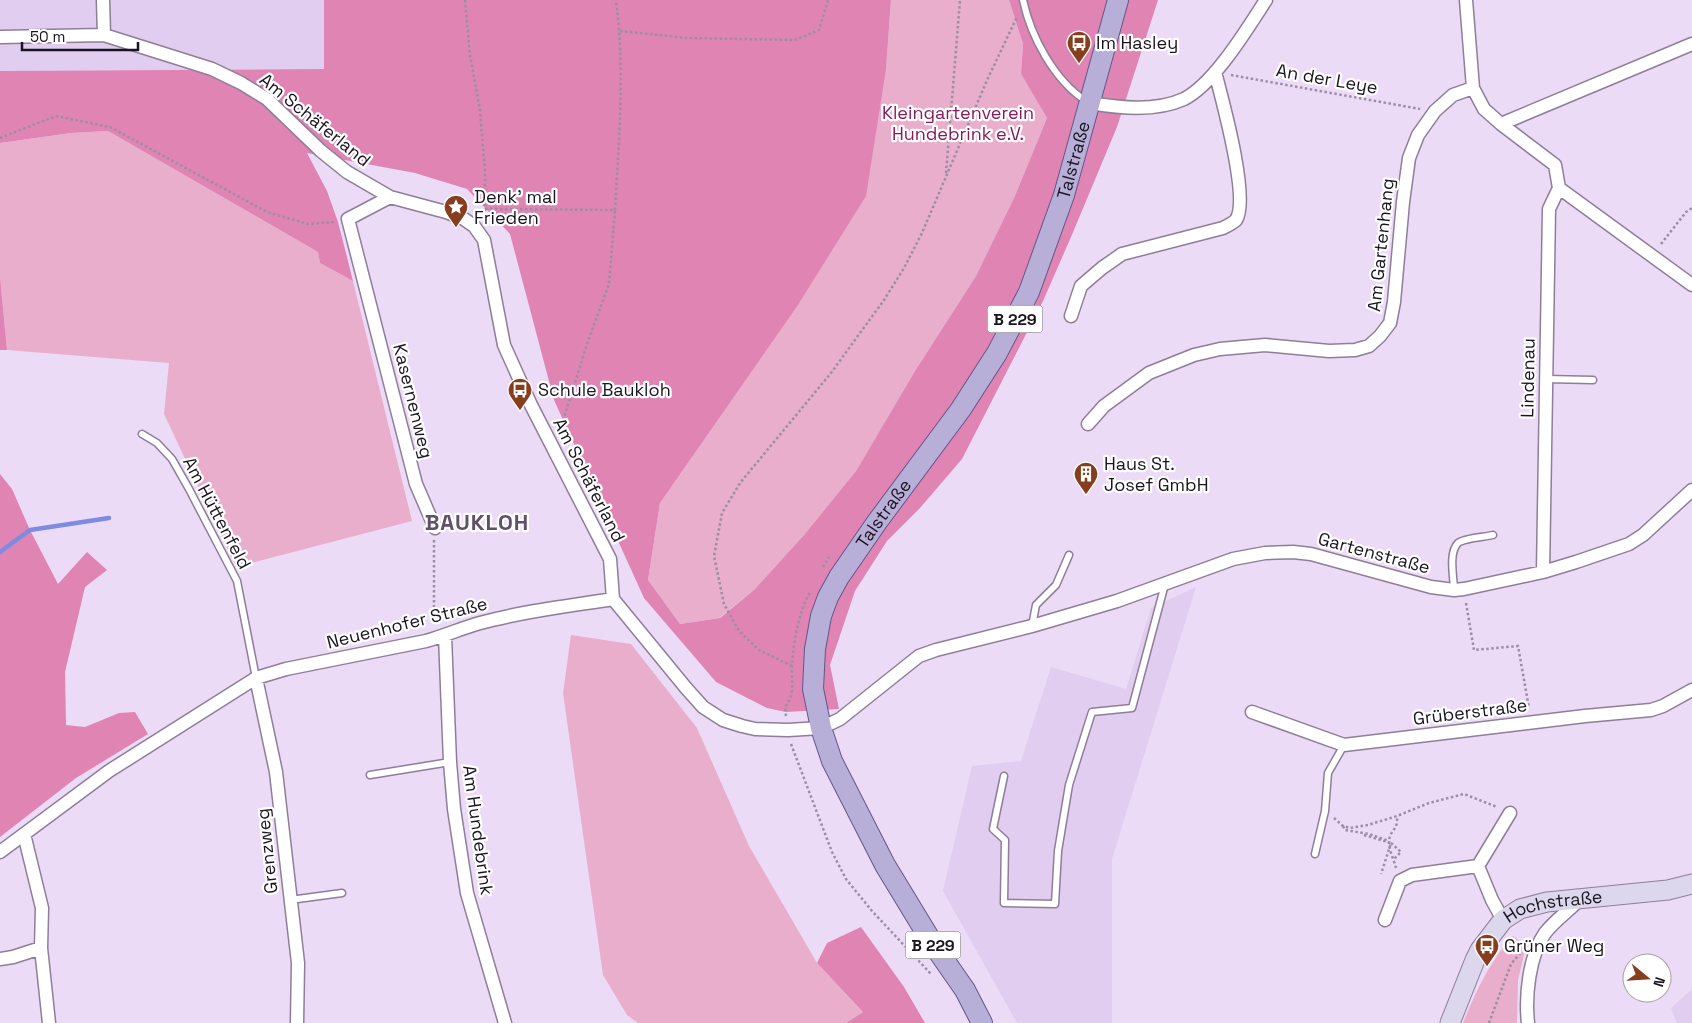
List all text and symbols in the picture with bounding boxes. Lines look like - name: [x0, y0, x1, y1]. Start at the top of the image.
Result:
- scale bar: [22, 20, 139, 52]
- text: 50 m: [30, 27, 65, 46]
- bus stop icon: Im Hasley: [1066, 30, 1092, 64]
- place label: Im Hasley: [1096, 31, 1178, 54]
- street label: An der Leye: [1274, 58, 1380, 99]
- street label: Am Schäferland: [255, 68, 376, 171]
- park label: Kleingartenverein Hundebrink e.V.: [882, 101, 1034, 145]
- street label: Talstraße: [1051, 118, 1095, 202]
- street label: Am Gartenhang: [1362, 177, 1399, 313]
- place label: Denk' mal Frieden: [474, 185, 557, 229]
- place icon: Denk' mal Frieden: [443, 194, 469, 228]
- road number: B 229: [988, 306, 1042, 332]
- street label: Lindenau: [1515, 338, 1540, 418]
- street label: Kasernenweg: [388, 341, 439, 461]
- bus stop icon: Schule Baukloh: [507, 377, 533, 411]
- place label: Schule Baukloh: [538, 378, 671, 401]
- street label: Am Schäferland: [548, 414, 631, 546]
- place label: Haus St. Josef GmbH: [1104, 452, 1208, 496]
- street label: Am Hüttenfeld: [178, 453, 257, 573]
- building icon: Haus St. Josef GmbH: [1073, 461, 1099, 495]
- street label: Talstraße: [850, 474, 916, 553]
- district label: BAUKLOH: [425, 508, 529, 536]
- street label: Gartenstraße: [1316, 527, 1433, 579]
- street label: Neuenhofer Straße: [324, 591, 490, 654]
- street label: Grüberstraße: [1412, 693, 1528, 730]
- street label: Am Hundebrink: [458, 763, 499, 897]
- street label: Grenzweg: [251, 807, 282, 895]
- street label: Hochstraße: [1499, 885, 1603, 928]
- road number: B 229: [906, 932, 960, 958]
- bus stop icon: Grüner Weg: [1474, 933, 1500, 967]
- place label: Grüner Weg: [1504, 934, 1604, 957]
- north arrow: [1622, 953, 1672, 1003]
- text: N: [1649, 975, 1669, 989]

